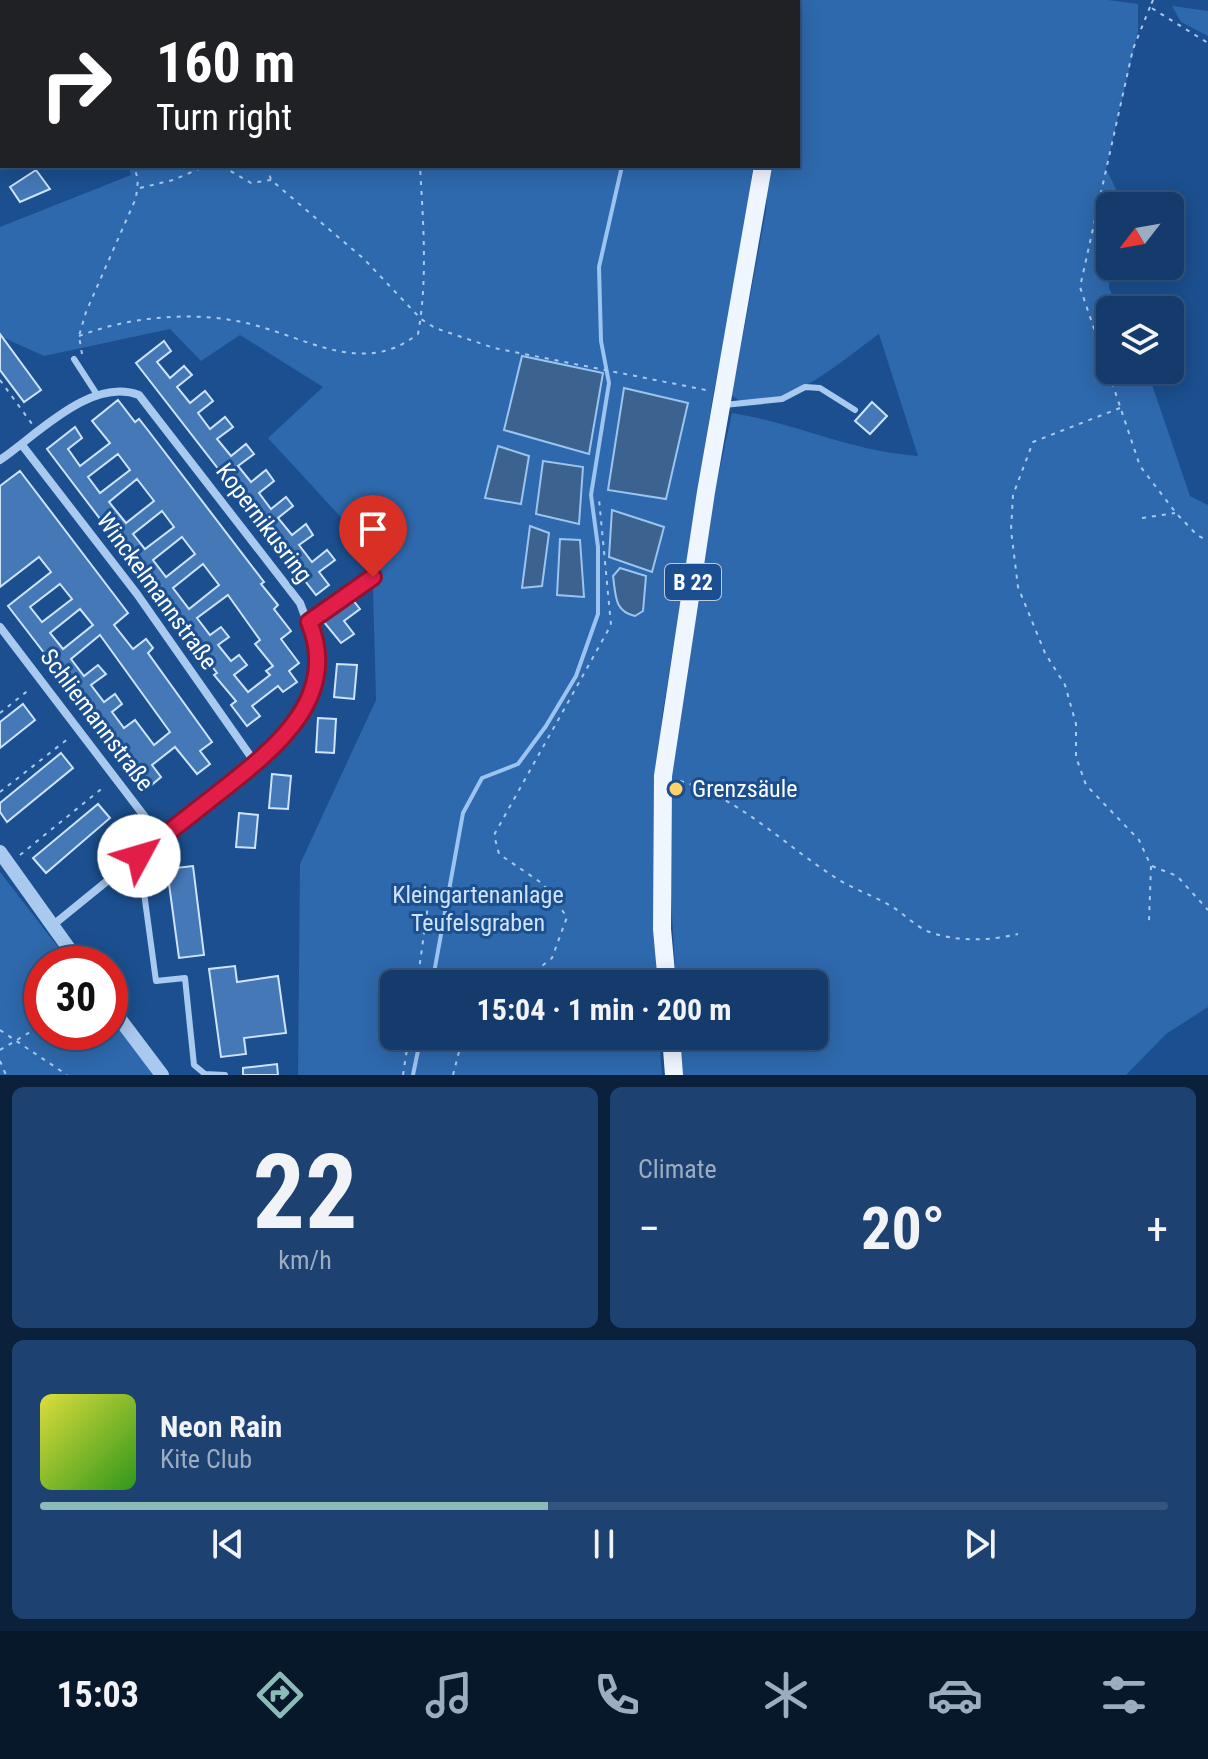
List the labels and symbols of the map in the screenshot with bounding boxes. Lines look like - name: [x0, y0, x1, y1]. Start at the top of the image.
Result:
- north arrow: [1096, 192, 1184, 280]
- street label: Kopernikusring: [210, 458, 318, 588]
- pin: [339, 495, 407, 577]
- street label: Winckelmannstraße: [91, 507, 223, 675]
- road number: B 22: [665, 564, 721, 600]
- street label: Schliemannstraße: [35, 644, 159, 796]
- place label: Grenzsäule: [692, 775, 797, 803]
- marker: Grenzsäule: [667, 780, 685, 798]
- position arrow: [97, 814, 181, 898]
- park label: Kleingartenanlage Teufelsgraben: [392, 881, 564, 937]
- speed limit sign: 30: [24, 946, 128, 1050]

